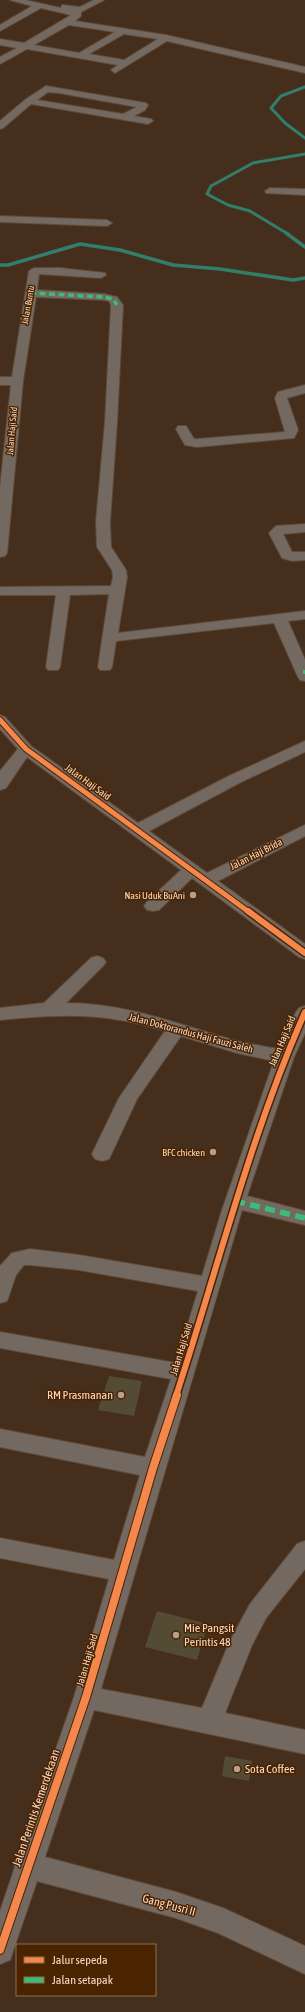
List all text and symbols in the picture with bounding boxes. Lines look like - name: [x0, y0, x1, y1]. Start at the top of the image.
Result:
- street label: Jalan Buntu: [20, 285, 36, 325]
- street label: Jalan Haji Said: [5, 406, 19, 456]
- street label: Jalan Haji Said: [63, 762, 113, 802]
- street label: Jalan Haji Brida: [228, 836, 284, 872]
- place label: Nasi Uduk BuAni: [124, 890, 185, 901]
- marker: Nasi Uduk BuAni: [188, 890, 198, 900]
- street label: Jalan Doktorandus Haji Fauzi Saleh: [128, 1011, 254, 1055]
- street label: Jalan Haji Said: [266, 1014, 298, 1068]
- place label: BFC chicken: [162, 1147, 205, 1158]
- marker: BFC chicken: [208, 1147, 218, 1157]
- street label: Jalan Haji Said: [168, 1321, 194, 1376]
- place label: RM Prasmanan: [47, 1388, 113, 1402]
- marker: RM Prasmanan: [116, 1390, 126, 1400]
- place label: Mie Pangsit Perintis 48: [184, 1621, 235, 1649]
- marker: Mie Pangsit Perintis 48: [171, 1630, 181, 1640]
- street label: Jalan Haji Said: [74, 1632, 100, 1687]
- street label: Jalan Perintis Kemerdekaan: [9, 1747, 63, 1869]
- place label: Sota Coffee: [245, 1762, 295, 1776]
- marker: Sota Coffee: [232, 1764, 242, 1774]
- street label: Gang Pusri II: [141, 1891, 197, 1919]
- legend: [16, 1944, 156, 1996]
- text: Jalur sepeda: [52, 1953, 108, 1967]
- text: Jalan setapak: [52, 1973, 114, 1987]

